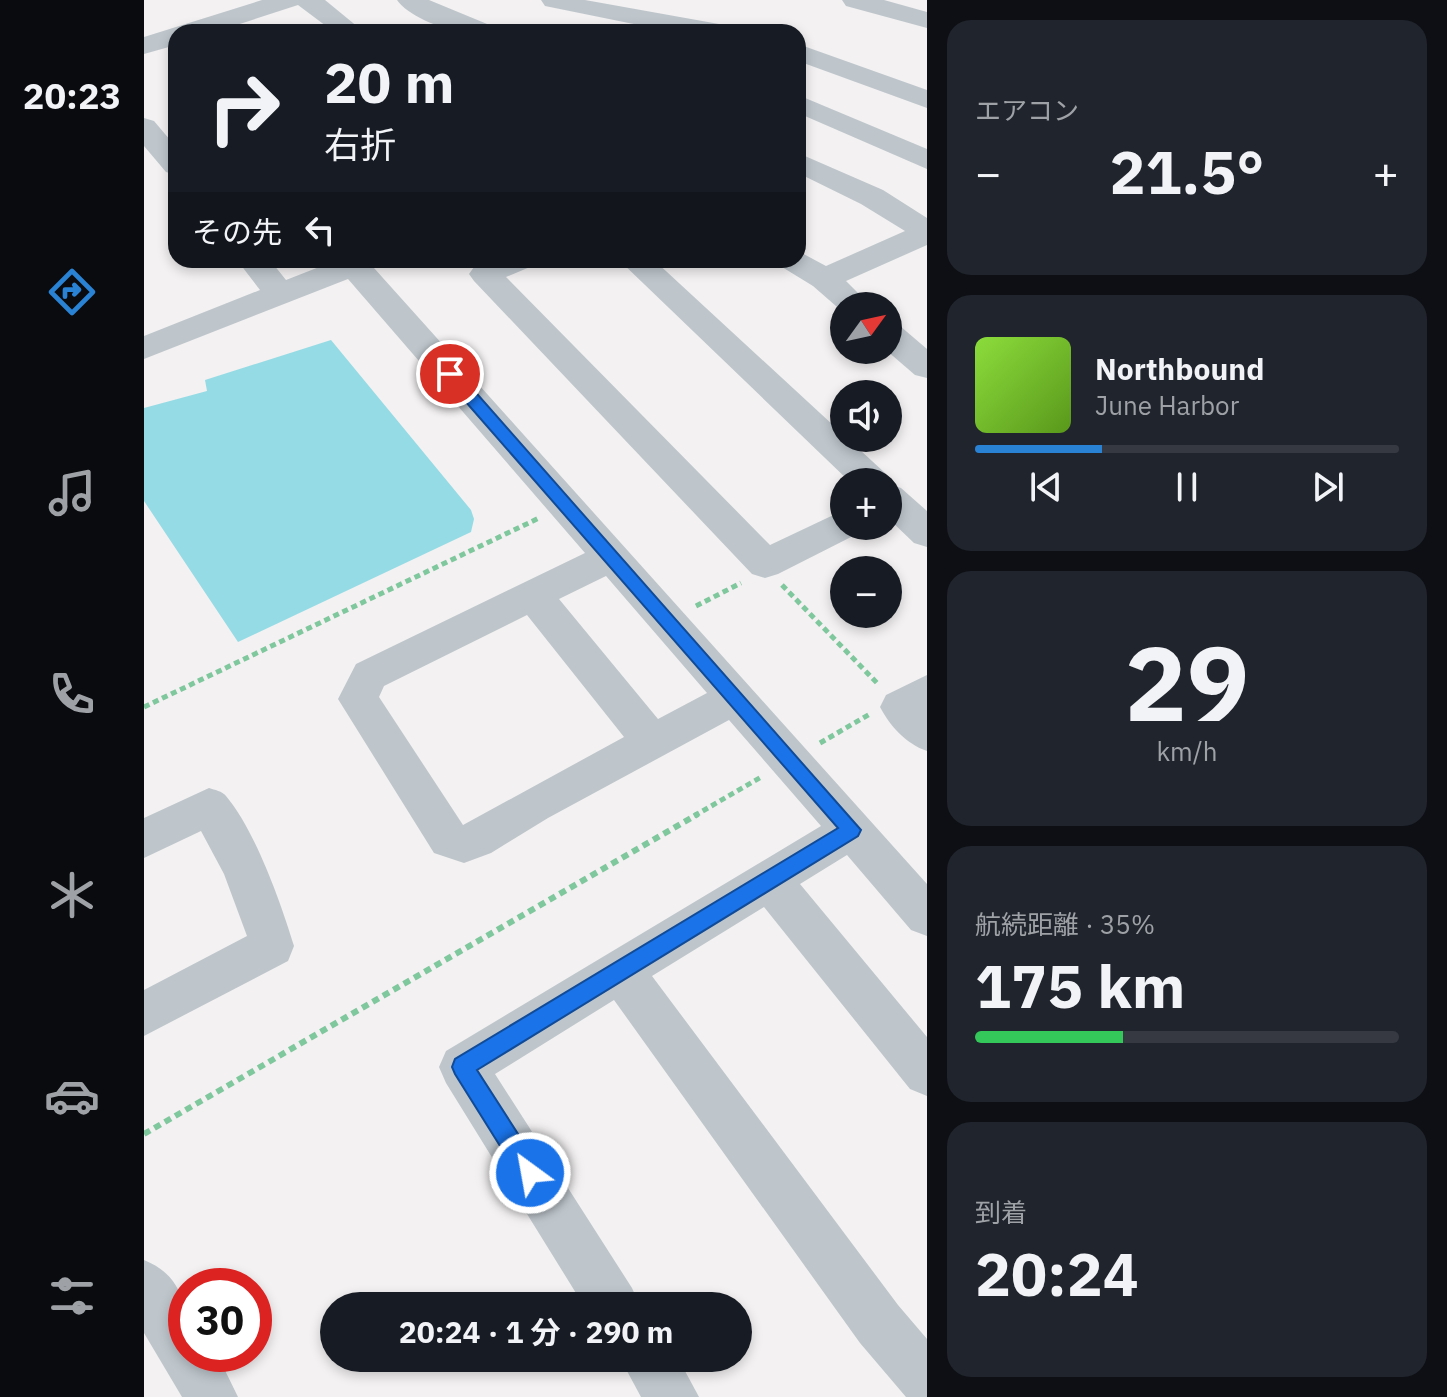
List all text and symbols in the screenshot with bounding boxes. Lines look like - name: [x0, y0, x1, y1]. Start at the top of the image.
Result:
- text: 20 m: [324, 46, 454, 118]
- icon: right: [192, 56, 296, 160]
- text: 20:23: [23, 72, 121, 119]
- text: エアコン: [975, 93, 1079, 127]
- text: 右折: [324, 121, 396, 168]
- text: 21.5°: [1110, 132, 1264, 211]
- text: −: [975, 144, 1001, 201]
- text: +: [1373, 144, 1399, 201]
- icon: left: [298, 208, 342, 252]
- text: その先: [192, 212, 282, 251]
- icon: directions: [44, 264, 100, 320]
- north arrow: [830, 292, 902, 364]
- map controls: [830, 292, 902, 628]
- pin: [416, 340, 484, 408]
- text: Northbound: [1095, 349, 1264, 388]
- icon: arrive: [428, 352, 472, 396]
- button: sound: [830, 380, 902, 452]
- text: June Harbor: [1095, 388, 1239, 422]
- icon: music: [44, 465, 100, 521]
- icon: previous: [1024, 465, 1068, 509]
- icon: pause: [1165, 465, 1209, 509]
- icon: next: [1306, 465, 1350, 509]
- button: +: [830, 468, 902, 540]
- button: −: [830, 556, 902, 628]
- text: 29: [1125, 614, 1249, 750]
- icon: phone: [44, 666, 100, 722]
- text: km/h: [1156, 734, 1218, 768]
- icon: climate: [44, 867, 100, 923]
- text: 航続距離 · 35%: [975, 907, 1155, 941]
- text: 175 km: [975, 946, 1185, 1025]
- icon: car: [44, 1068, 100, 1124]
- position arrow: [488, 1131, 572, 1215]
- text: 到着: [975, 1195, 1027, 1229]
- text: 20:24: [975, 1234, 1139, 1313]
- icon: filters: [44, 1268, 100, 1324]
- speed limit sign: 30: [168, 1268, 272, 1372]
- text: 20:24 · 1 分 · 290 m: [399, 1312, 673, 1351]

